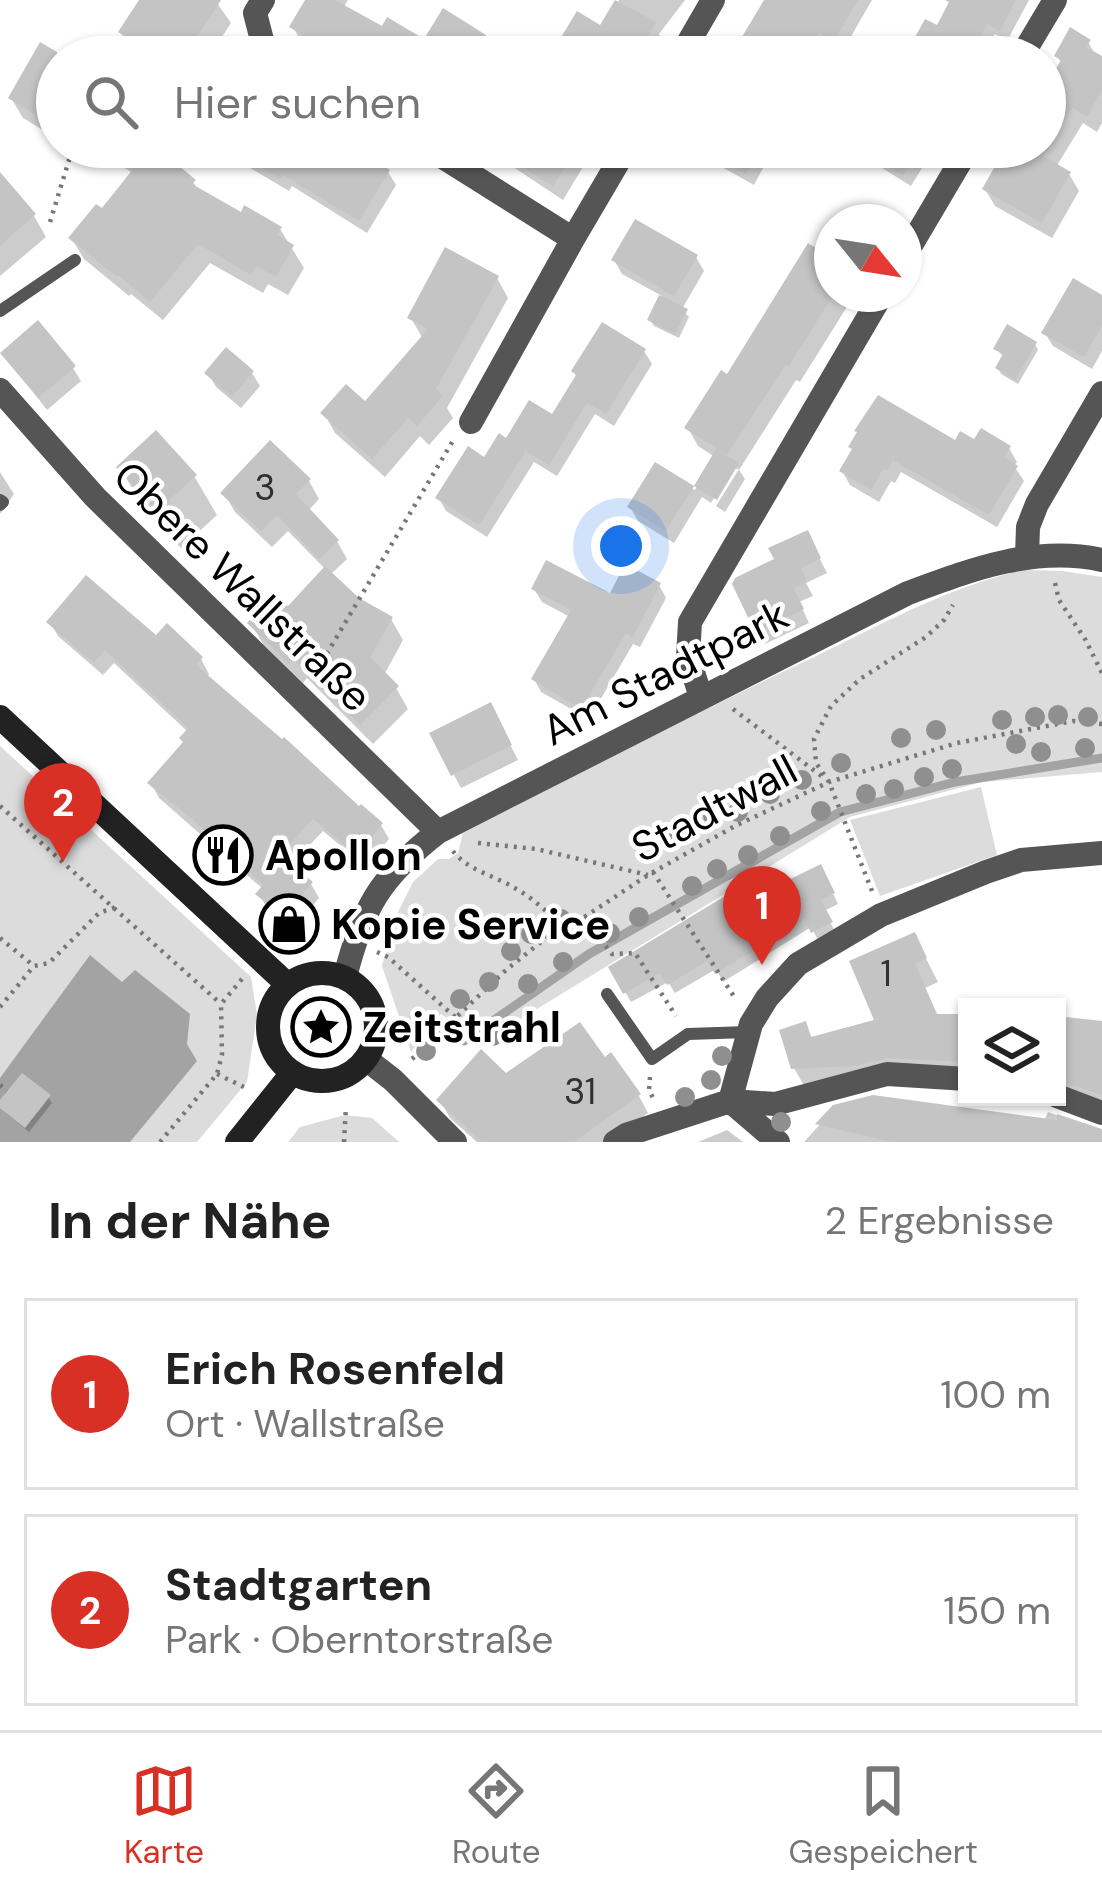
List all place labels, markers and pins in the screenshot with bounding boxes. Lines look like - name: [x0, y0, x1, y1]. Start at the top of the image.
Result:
- pin: 2: [24, 763, 102, 862]
- restaurant icon: Apollon: [192, 824, 254, 886]
- place label: Apollon: [265, 828, 422, 883]
- pin: 1: [723, 866, 801, 965]
- shop icon: Kopie Service: [258, 893, 320, 955]
- place label: Kopie Service: [331, 897, 610, 952]
- place icon: Zeitstrahl: [290, 996, 352, 1058]
- place label: Zeitstrahl: [363, 1000, 561, 1055]

